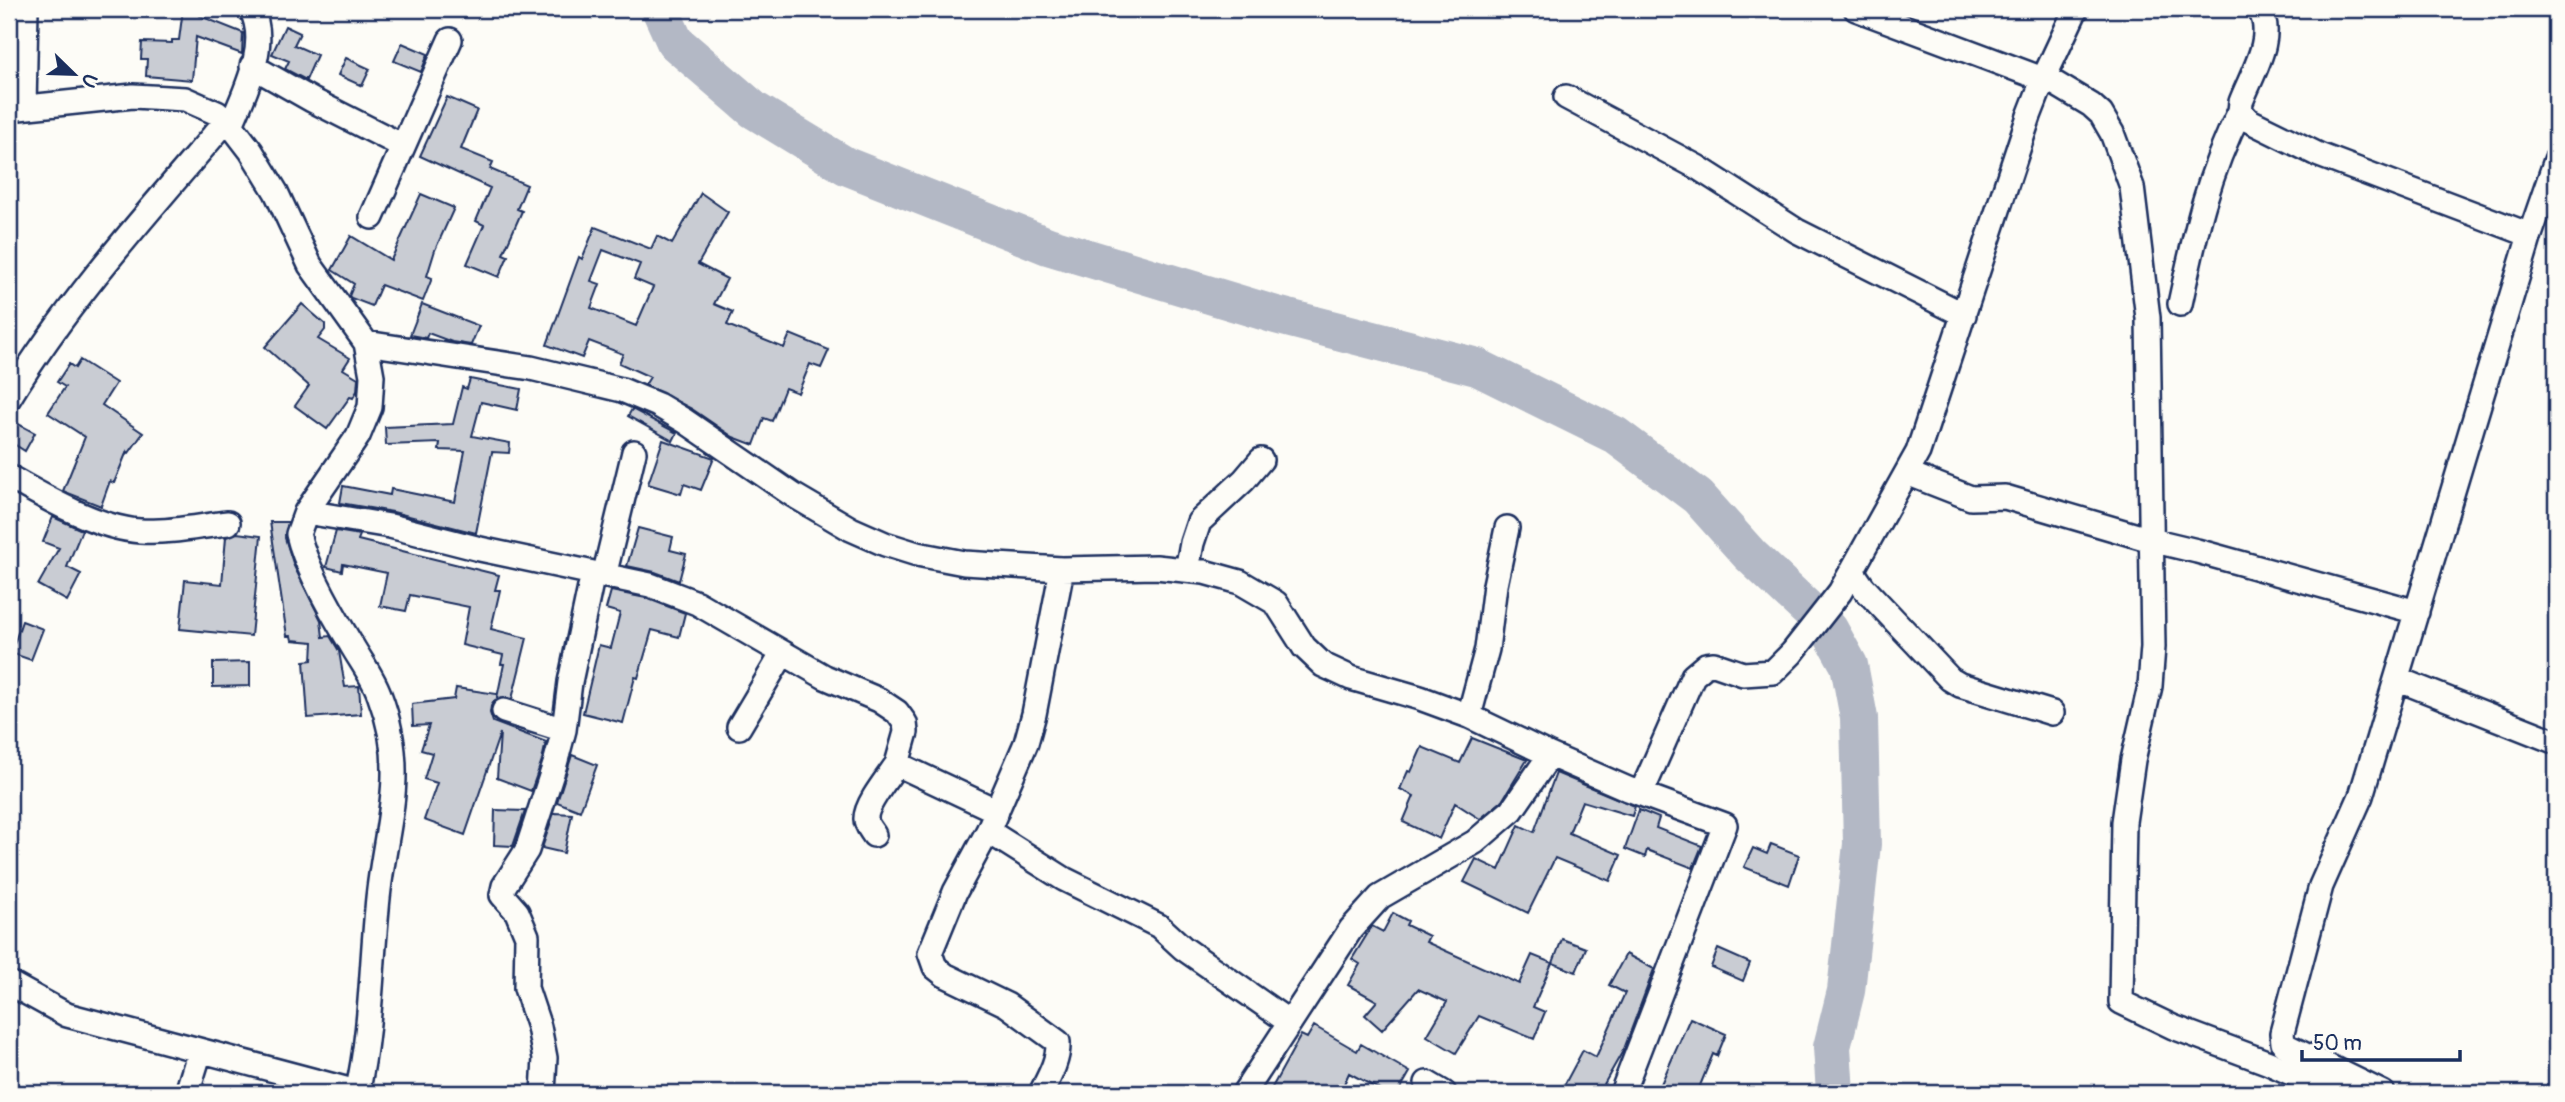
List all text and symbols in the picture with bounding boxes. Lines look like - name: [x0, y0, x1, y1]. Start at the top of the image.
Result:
- north arrow: [38, 38, 108, 108]
- text: U: [75, 70, 102, 91]
- scale bar: [2302, 1018, 2460, 1062]
- text: 50 m: [2313, 1030, 2362, 1057]

